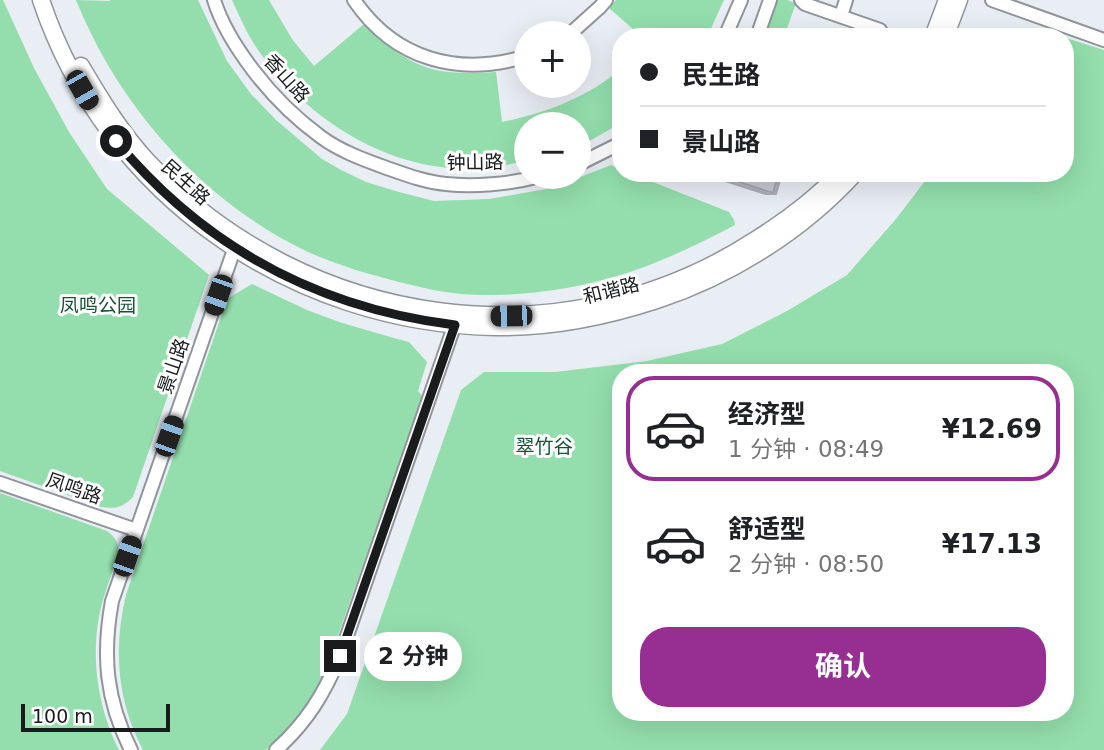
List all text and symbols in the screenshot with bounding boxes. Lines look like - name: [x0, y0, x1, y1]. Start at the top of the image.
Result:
- map controls: [514, 21, 591, 189]
- button: +: [514, 21, 591, 98]
- street label: 香山路: [260, 49, 314, 107]
- text: 民生路: [682, 60, 760, 90]
- car: [63, 67, 102, 113]
- button: −: [514, 112, 591, 189]
- route start: [100, 125, 132, 157]
- text: 景山路: [682, 127, 760, 157]
- street label: 钟山路: [446, 151, 504, 173]
- street label: 民生路: [157, 155, 215, 209]
- car: [202, 272, 235, 318]
- street label: 和谐路: [581, 272, 641, 308]
- park label: 凤鸣公园: [60, 294, 136, 316]
- car: [490, 305, 533, 327]
- street label: 景山路: [153, 335, 193, 397]
- icon: car: [644, 397, 707, 460]
- text: 经济型: [728, 399, 806, 429]
- car: [153, 413, 186, 459]
- text: ¥12.69: [942, 414, 1042, 444]
- park label: 翠竹谷: [515, 435, 573, 457]
- text: 1 分钟 · 08:49: [728, 436, 884, 462]
- street label: 凤鸣路: [43, 468, 105, 508]
- icon: car: [644, 512, 707, 575]
- text: 舒适型: [728, 514, 806, 544]
- text: ¥17.13: [942, 529, 1042, 559]
- car: [111, 533, 144, 579]
- text: 2 分钟 · 08:50: [728, 551, 884, 577]
- button: 确认: [640, 627, 1046, 707]
- callout: 2 分钟: [364, 632, 462, 680]
- route end: [324, 640, 356, 672]
- text: 2 分钟: [378, 643, 448, 669]
- scale bar: [21, 701, 170, 733]
- text: 100 m: [32, 705, 93, 727]

